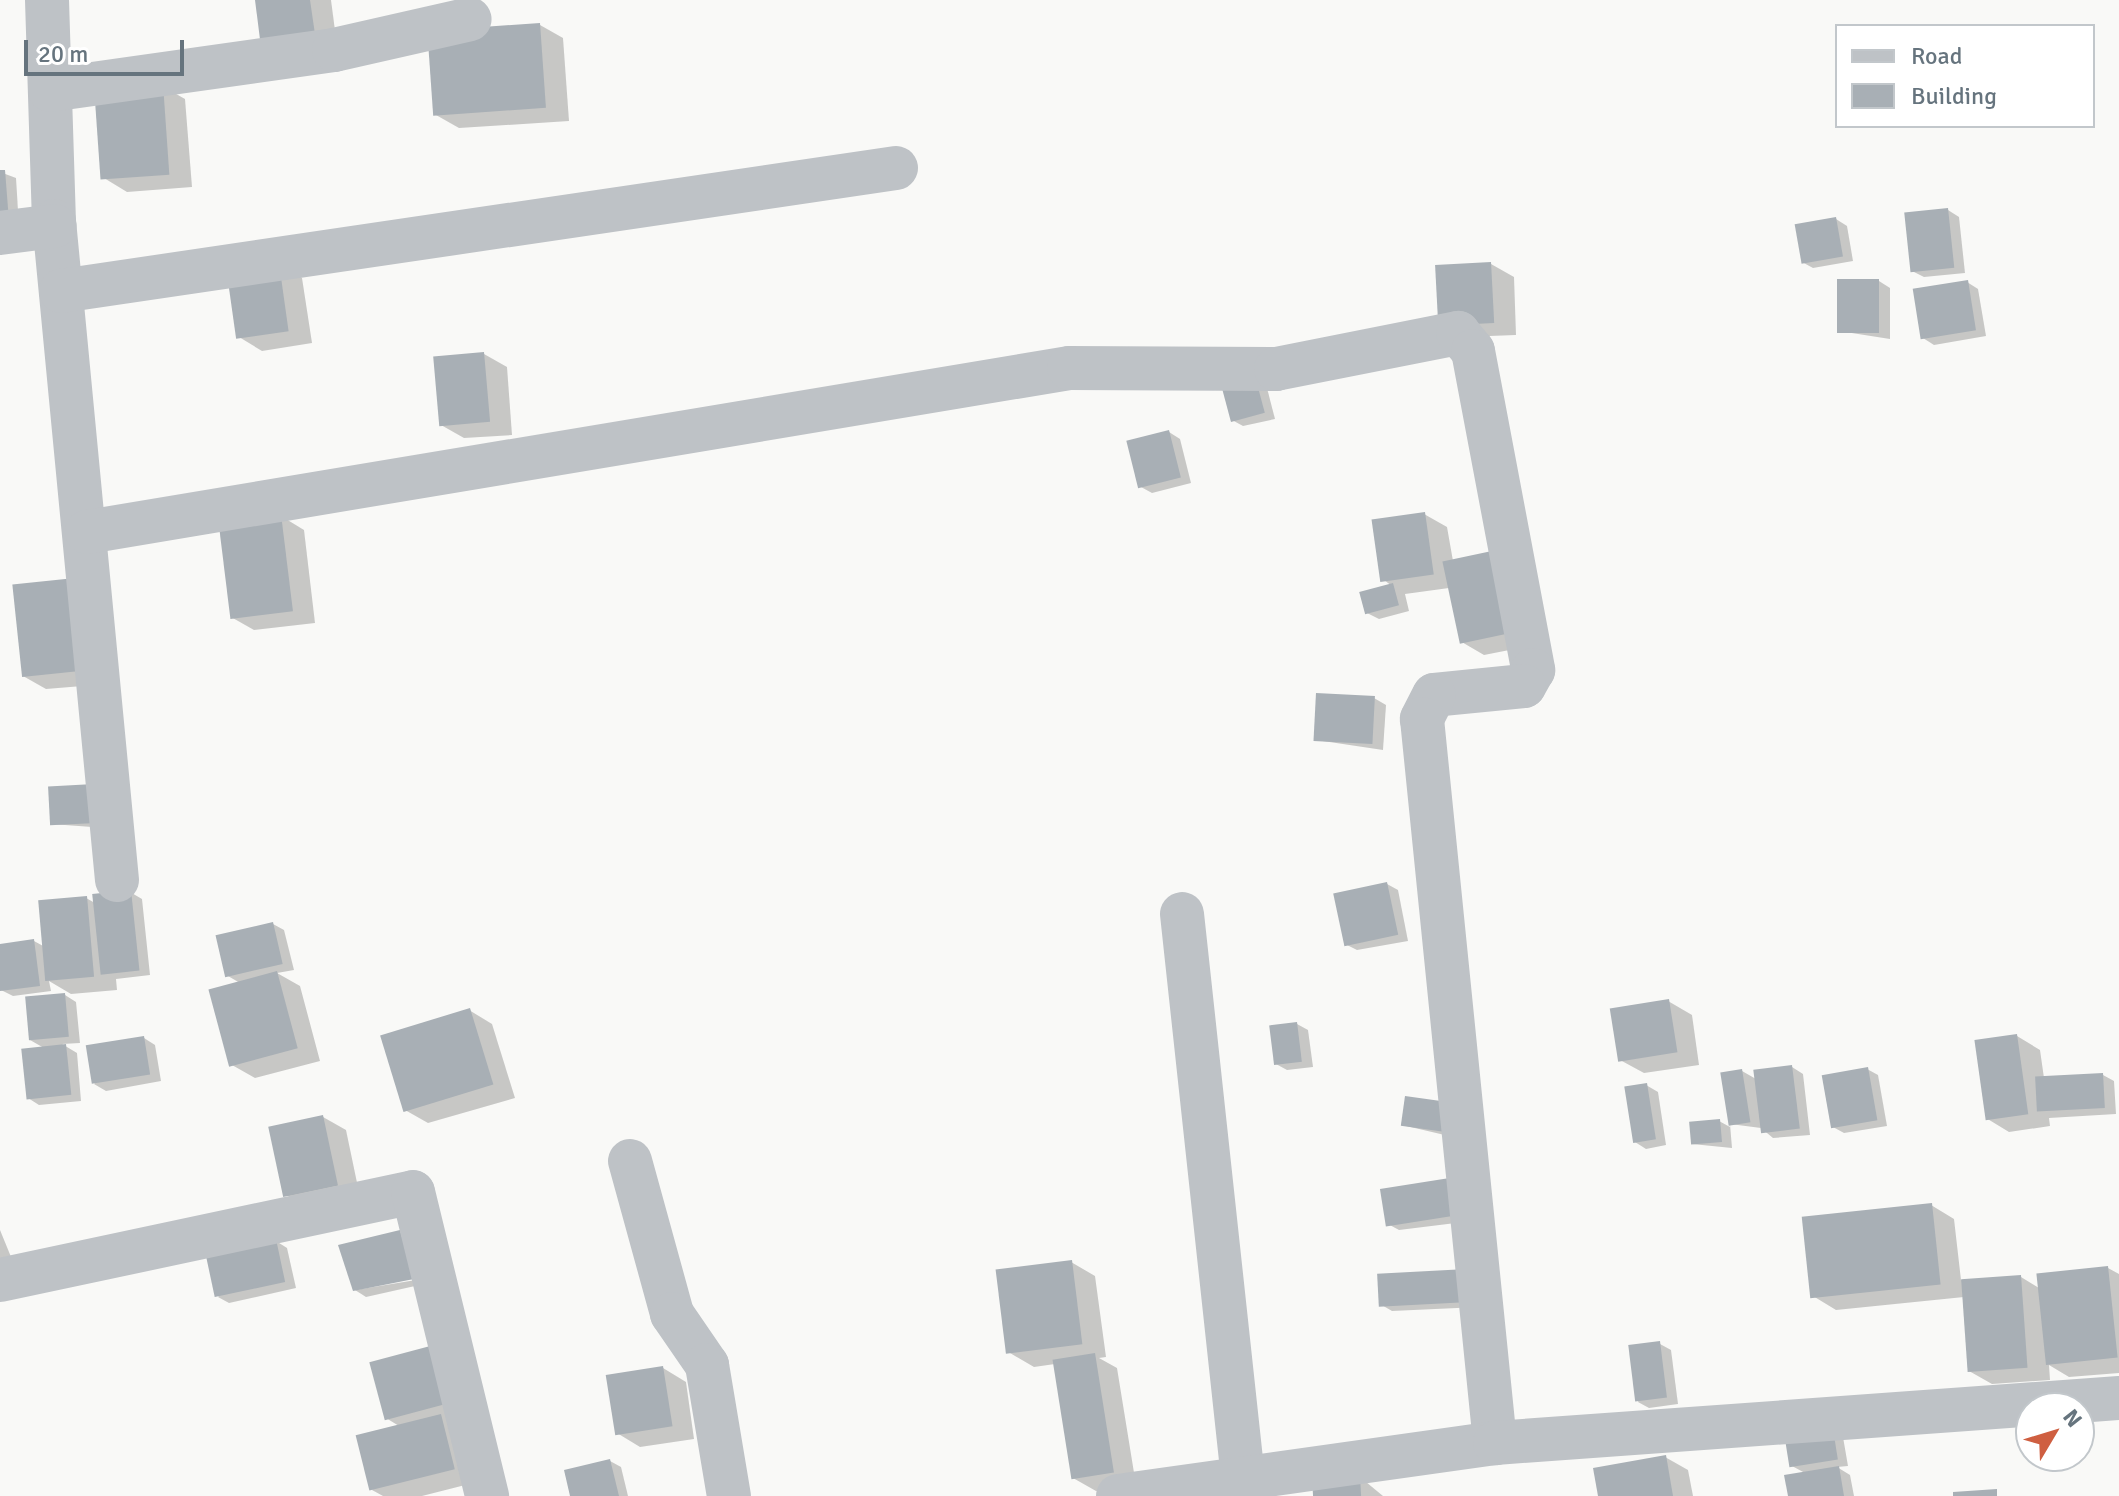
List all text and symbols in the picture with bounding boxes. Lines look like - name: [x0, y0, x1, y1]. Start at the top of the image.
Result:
- scale bar: [28, 24, 188, 74]
- legend: [1835, 24, 2095, 128]
- text: 20 m: [38, 39, 88, 69]
- text: Road: [1911, 41, 1962, 71]
- text: Building: [1911, 81, 1997, 111]
- north arrow: [2015, 1392, 2095, 1472]
- text: N: [2057, 1404, 2088, 1432]

